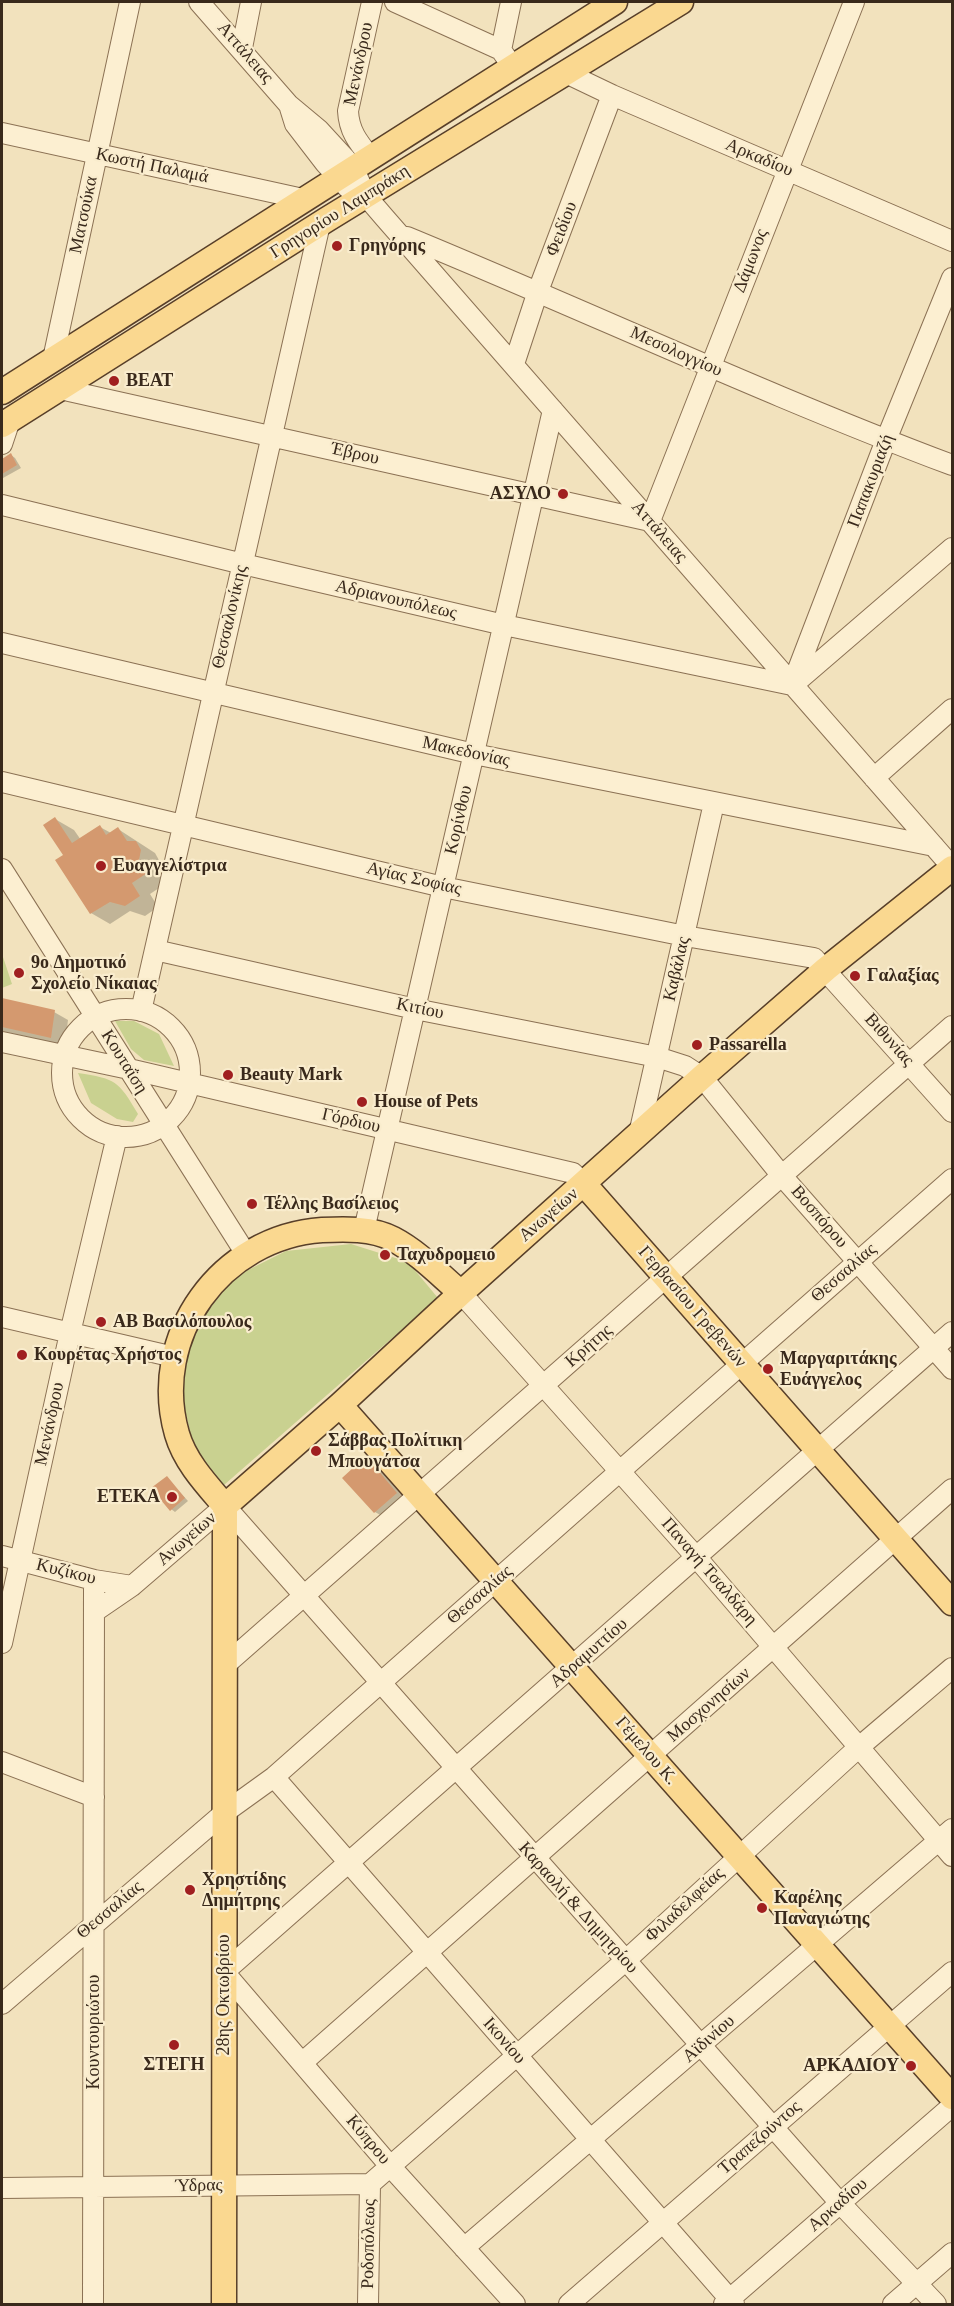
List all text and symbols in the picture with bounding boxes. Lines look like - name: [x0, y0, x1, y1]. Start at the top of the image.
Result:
- street label: Αττάλειας: [212, 18, 278, 88]
- street label: Μενάνδρου: [340, 20, 378, 108]
- street label: Αρκαδίου: [722, 134, 796, 182]
- street label: Κωστή Παλαμά: [94, 144, 210, 188]
- street label: Γρηγορίου Λαμπράκη: [266, 160, 414, 264]
- street label: Ματσούκα: [65, 174, 103, 256]
- street label: Φειδίου: [542, 199, 582, 259]
- street label: Δάμωνος: [729, 226, 773, 296]
- place label: Γρηγόρης: [349, 235, 425, 257]
- marker: Γρηγόρης: [330, 239, 344, 253]
- street label: Μεσολογγίου: [627, 322, 725, 382]
- place label: ΒΕΑΤ: [126, 370, 173, 392]
- marker: ΒΕΑΤ: [107, 374, 121, 388]
- street label: Παπακυριαζή: [843, 431, 899, 531]
- street label: Έβρου: [329, 438, 381, 470]
- place label: ΑΣΥΛΟ: [490, 483, 551, 505]
- marker: ΑΣΥΛΟ: [556, 487, 570, 501]
- street label: Αττάλειας: [626, 497, 692, 567]
- street label: Θεσσαλονίκης: [208, 563, 252, 671]
- street label: Αδριανουπόλεως: [333, 576, 459, 624]
- street label: Μακεδονίας: [420, 732, 512, 772]
- street label: Κορίνθου: [441, 783, 477, 857]
- place label: Ευαγγελίστρια: [113, 855, 227, 877]
- street label: Αγίας Σοφίας: [364, 858, 464, 900]
- marker: Ευαγγελίστρια: [94, 859, 108, 873]
- street label: Καβάλας: [659, 935, 695, 1003]
- place label: 9o Δημοτικό Σχολείο Νίκαιας: [31, 952, 156, 994]
- place label: Γαλαξίας: [867, 965, 939, 987]
- marker: 9o Δημοτικό Σχολείο Νίκαιας: [12, 966, 26, 980]
- marker: Γαλαξίας: [848, 969, 862, 983]
- street label: Κιτίου: [394, 993, 446, 1025]
- street label: Βιθυνίας: [860, 1009, 918, 1071]
- street label: Κουταΐση: [96, 1026, 152, 1098]
- place label: Passarella: [709, 1034, 787, 1056]
- marker: Passarella: [690, 1038, 704, 1052]
- place label: Beauty Mark: [240, 1064, 342, 1086]
- marker: Beauty Mark: [221, 1068, 235, 1082]
- place label: House of Pets: [374, 1091, 478, 1113]
- marker: House of Pets: [355, 1095, 369, 1109]
- street label: Γόρδιου: [320, 1104, 382, 1138]
- street label: Βοσπόρου: [786, 1181, 852, 1253]
- street label: Ανωγείων: [515, 1183, 583, 1247]
- place label: Τέλλης Βασίλειος: [264, 1193, 398, 1215]
- marker: Τέλλης Βασίλειος: [245, 1197, 259, 1211]
- street label: Θεσσαλίας: [807, 1239, 881, 1307]
- street label: Γερβασίου Γρεβενών: [633, 1242, 751, 1372]
- place label: Ταχυδρομειο: [397, 1244, 496, 1266]
- marker: Ταχυδρομειο: [378, 1248, 392, 1262]
- place label: ΑΒ Βασιλόπουλος: [113, 1311, 251, 1333]
- marker: ΑΒ Βασιλόπουλος: [94, 1315, 108, 1329]
- street label: Κρήτης: [561, 1320, 617, 1372]
- place label: Κουρέτας Χρήστος: [34, 1344, 181, 1366]
- marker: Κουρέτας Χρήστος: [15, 1348, 29, 1362]
- place label: Μαργαριτάκης Ευάγγελος: [780, 1348, 896, 1390]
- marker: Μαργαριτάκης Ευάγγελος: [761, 1362, 775, 1376]
- street label: Μενάνδρου: [31, 1380, 69, 1468]
- place label: Σάββας Πολίτικη Μπουγάτσα: [328, 1430, 462, 1472]
- marker: Σάββας Πολίτικη Μπουγάτσα: [309, 1444, 323, 1458]
- place label: ΕΤΕΚΑ: [97, 1486, 160, 1508]
- marker: ΕΤΕΚΑ: [165, 1490, 179, 1504]
- street label: Ανωγείων: [153, 1507, 221, 1571]
- street label: Παναγή Τσαλδάρη: [656, 1514, 762, 1630]
- street label: Κυζίκου: [34, 1554, 98, 1590]
- street label: Θεσσαλίας: [443, 1561, 517, 1629]
- street label: Αδραμυττίου: [546, 1613, 632, 1693]
- street label: Μοσχονησίων: [663, 1663, 755, 1747]
- street label: Γέμελου Κ.: [610, 1712, 682, 1790]
- street label: Καραολή & Δημητρίου: [513, 1838, 643, 1978]
- street label: Φιλαδελφείας: [641, 1863, 729, 1947]
- place label: Χρηστίδης Δημήτρης: [202, 1869, 286, 1912]
- street label: Θεσσαλίας: [73, 1876, 147, 1944]
- marker: Χρηστίδης Δημήτρης: [183, 1883, 197, 1897]
- place label: Καρέλης Παναγιώτης: [774, 1887, 869, 1930]
- marker: Καρέλης Παναγιώτης: [755, 1901, 769, 1915]
- street label: 28ης Οκτωβρίου: [213, 1934, 235, 2056]
- street label: Κουντουριώτου: [83, 1974, 105, 2090]
- street label: Αϊδινίου: [678, 2010, 740, 2068]
- street label: Ικονίου: [478, 2013, 530, 2069]
- marker: ΣΤΕΓΗ: [167, 2038, 181, 2052]
- place label: ΣΤΕΓΗ: [143, 2054, 205, 2076]
- place label: ΑΡΚΑΔΙΟΥ: [803, 2055, 899, 2077]
- marker: ΑΡΚΑΔΙΟΥ: [904, 2059, 918, 2073]
- street label: Τραπεζούντος: [714, 2096, 806, 2180]
- street label: Κύπρου: [341, 2111, 395, 2169]
- street label: Αρκαδίου: [804, 2173, 872, 2237]
- street label: Ύδρας: [175, 2175, 223, 2197]
- street label: Ροδοπόλεως: [357, 2199, 381, 2289]

